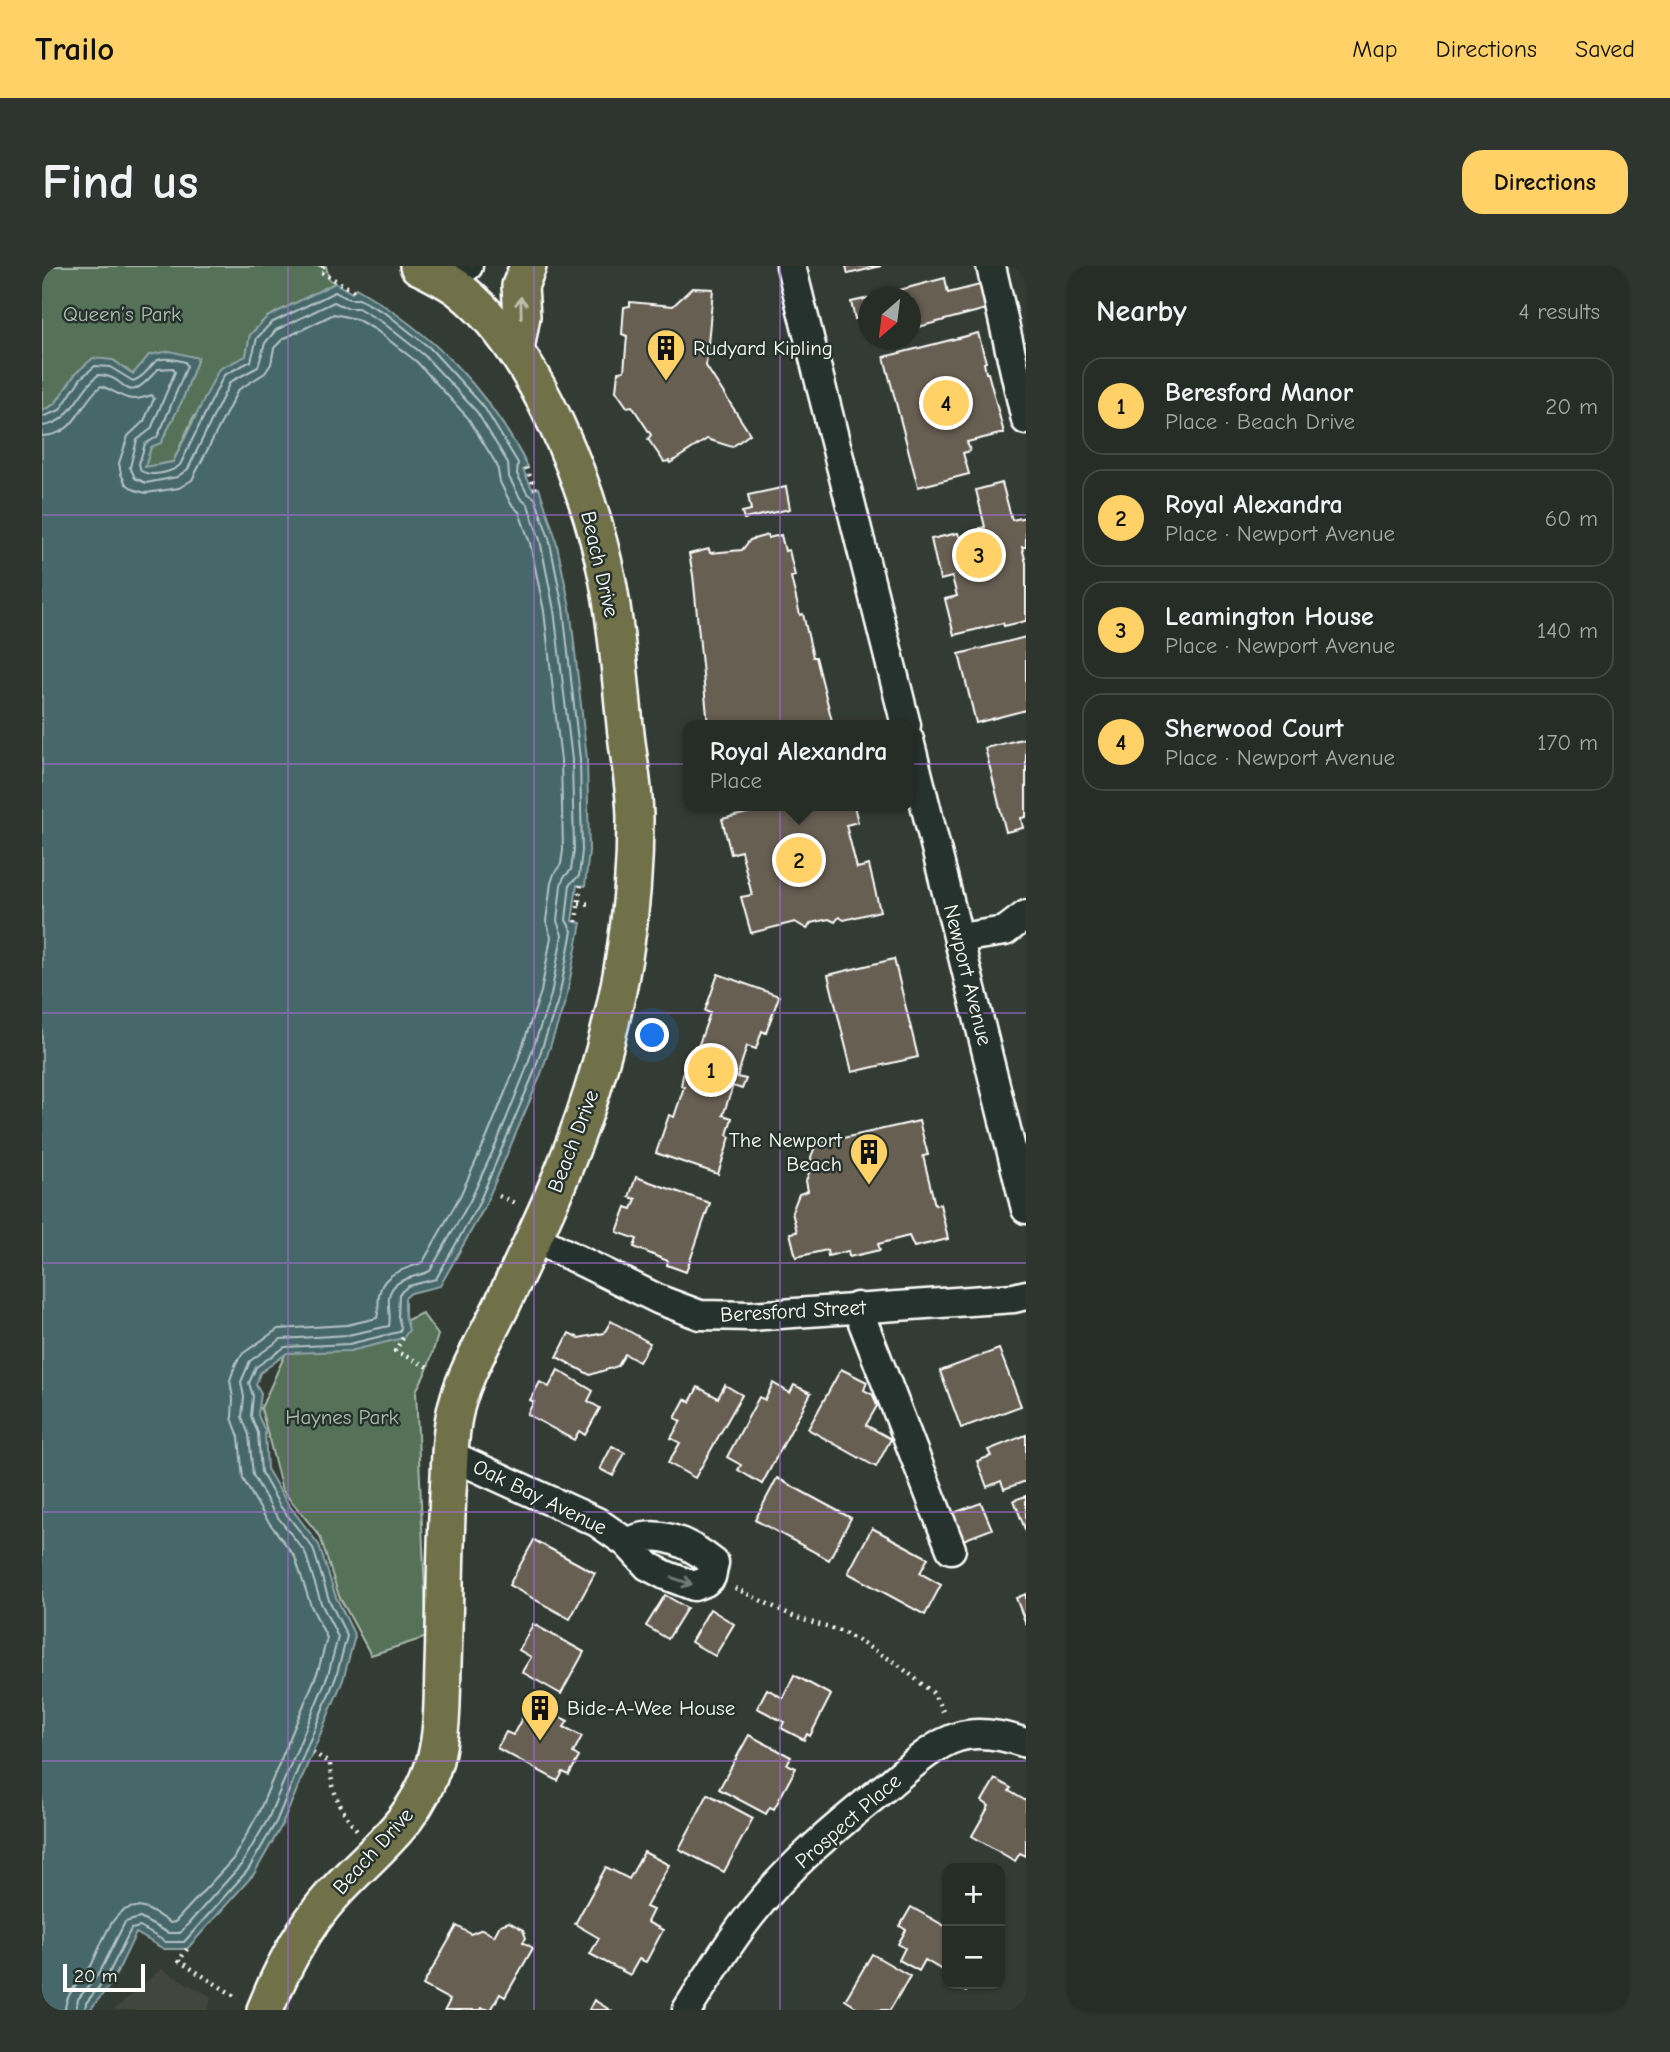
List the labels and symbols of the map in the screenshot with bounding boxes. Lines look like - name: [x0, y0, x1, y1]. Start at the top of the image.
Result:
- north arrow: [858, 287, 921, 350]
- one-way arrow: [514, 296, 528, 319]
- park label: Queen’s Park: [63, 302, 181, 326]
- building icon: Rudyard Kipling: [645, 327, 687, 382]
- place label: Rudyard Kipling: [693, 336, 833, 360]
- pin: 4: [923, 377, 969, 429]
- street label: Beach Drive: [576, 509, 624, 619]
- pin: 3: [956, 529, 1002, 581]
- pin: 2: [776, 834, 822, 886]
- street label: Newport Avenue: [939, 902, 997, 1048]
- your location: [635, 1018, 669, 1052]
- pin: 1: [688, 1044, 734, 1096]
- street label: Beach Drive: [542, 1086, 604, 1196]
- place label: The Newport Beach: [729, 1128, 843, 1176]
- building icon: The Newport Beach: [848, 1131, 890, 1186]
- street label: Beresford Street: [720, 1295, 867, 1327]
- park label: Haynes Park: [285, 1405, 399, 1429]
- street label: Oak Bay Avenue: [469, 1454, 611, 1540]
- one-way arrow: [670, 1576, 692, 1588]
- building icon: Bide-A-Wee House: [519, 1687, 561, 1742]
- place label: Bide-A-Wee House: [567, 1696, 735, 1720]
- street label: Prospect Place: [790, 1769, 906, 1873]
- street label: Beach Drive: [328, 1803, 418, 1899]
- scale bar: [63, 1961, 145, 1993]

